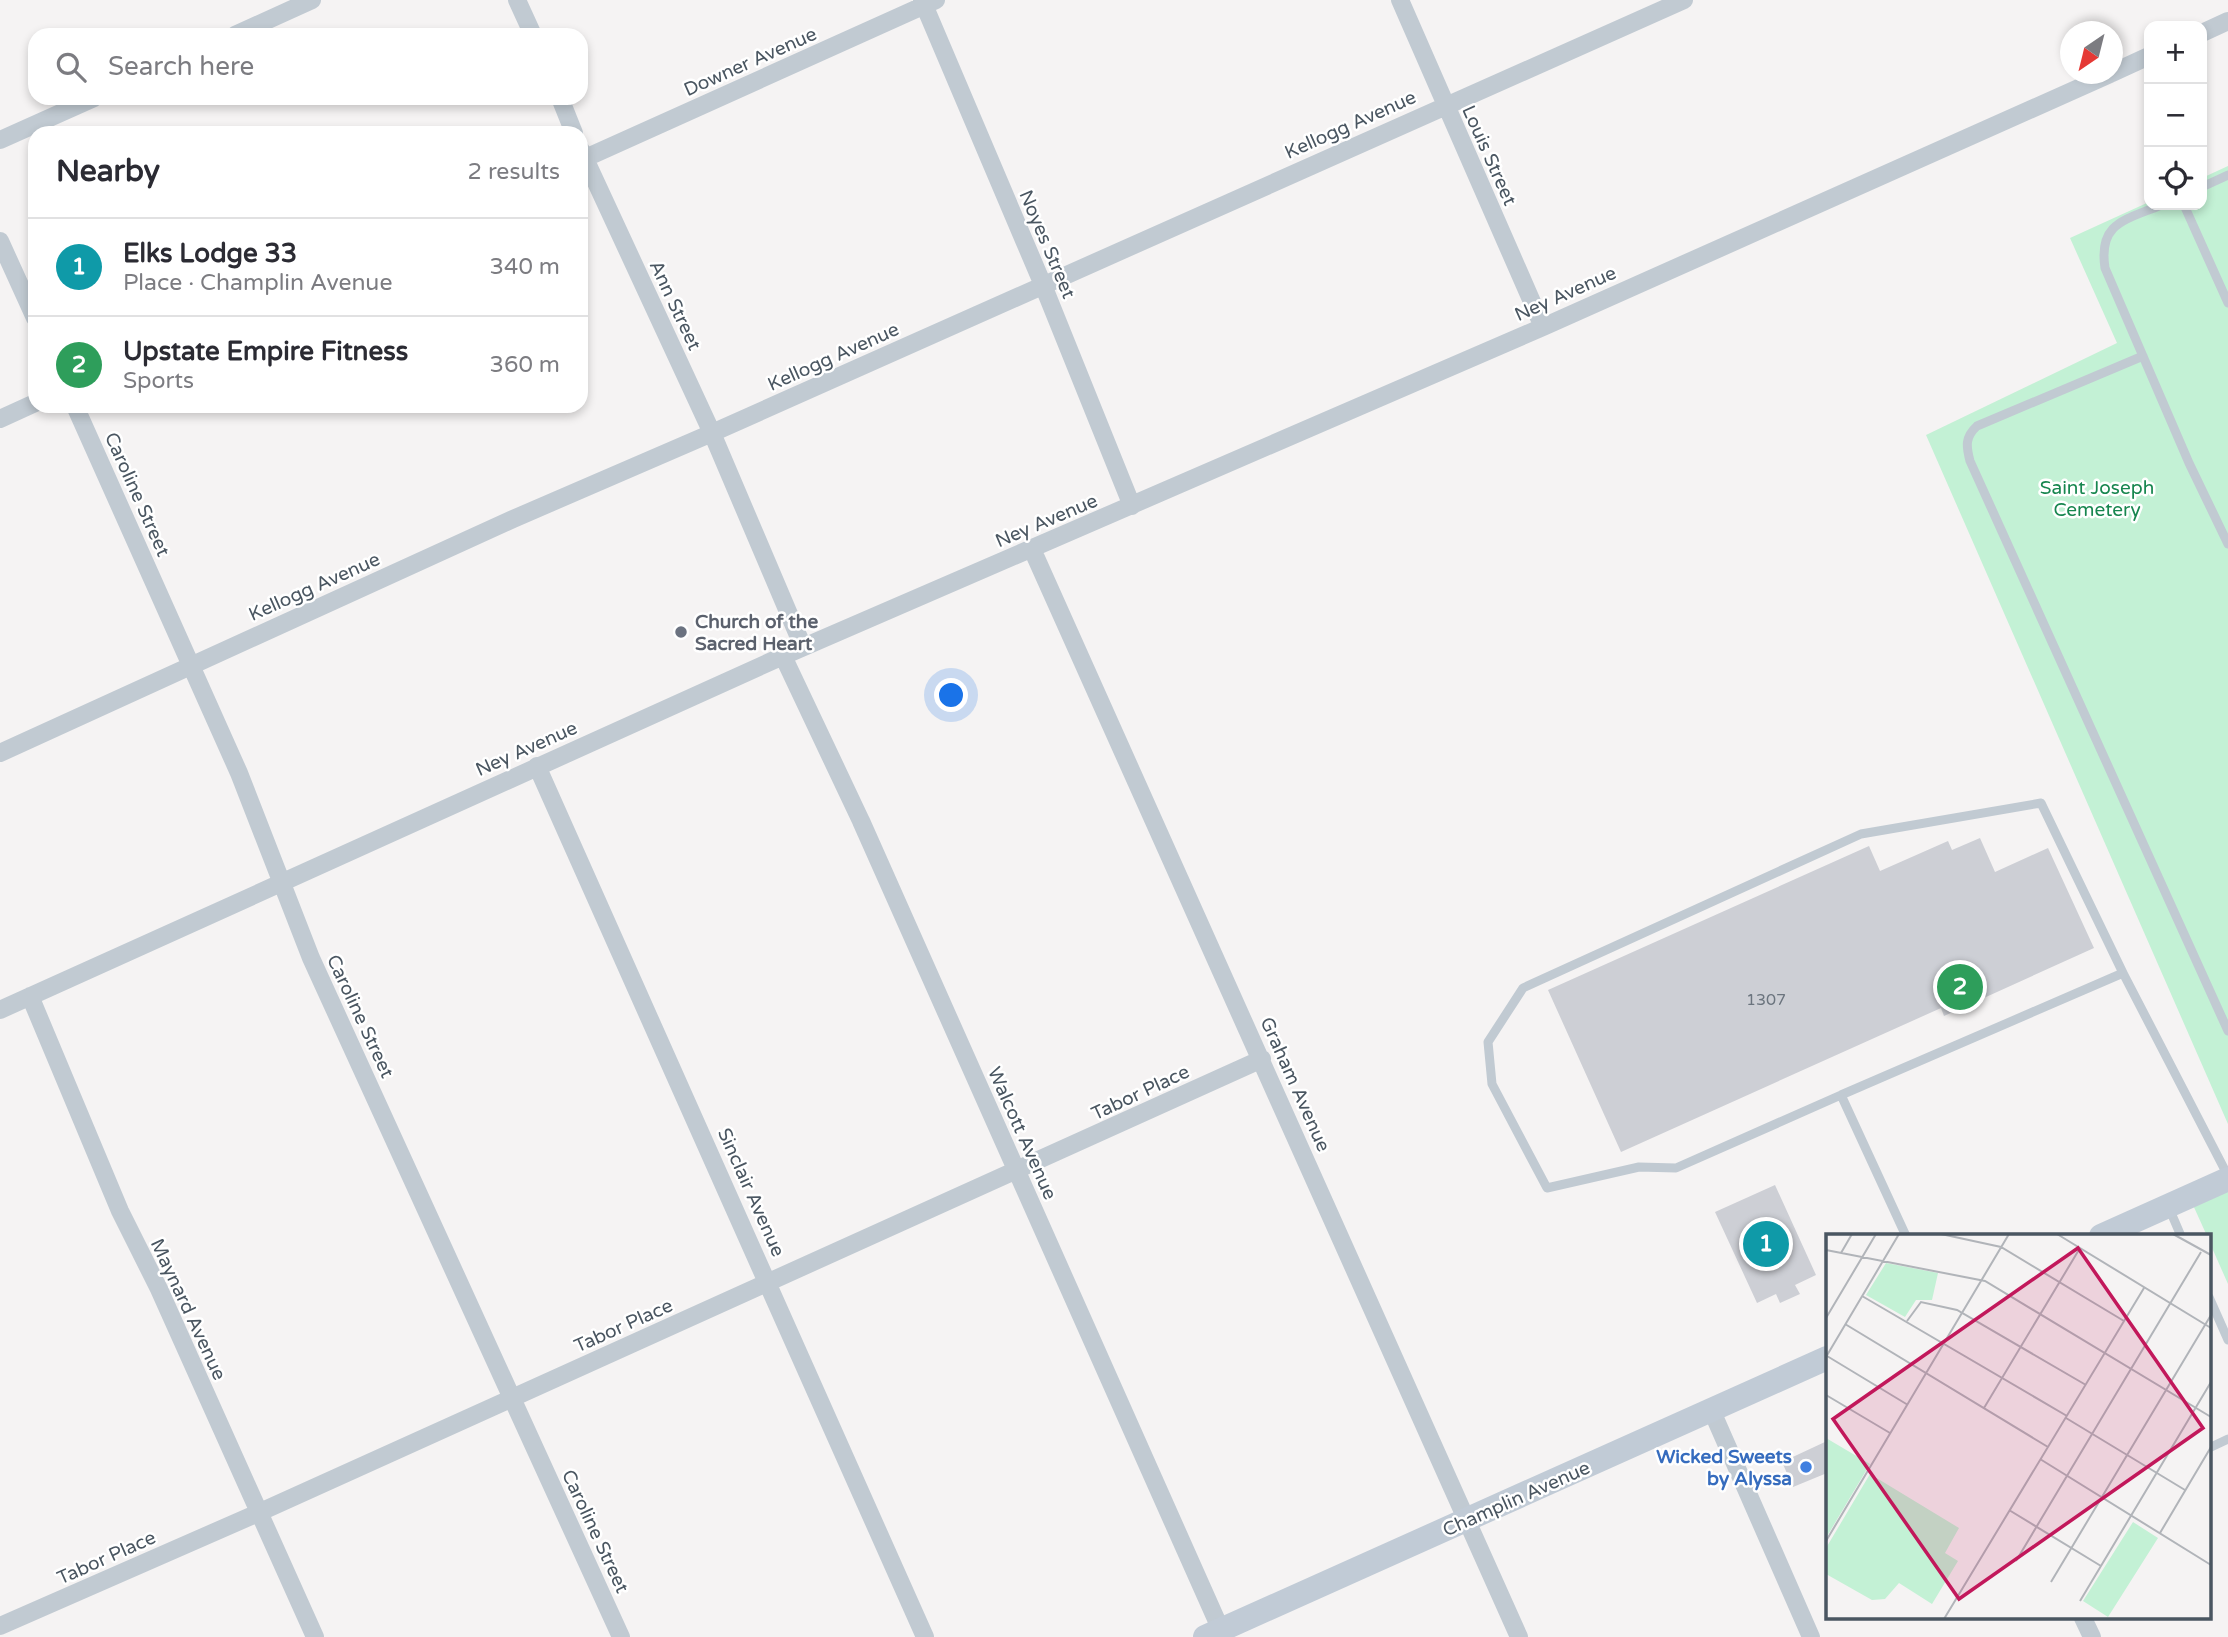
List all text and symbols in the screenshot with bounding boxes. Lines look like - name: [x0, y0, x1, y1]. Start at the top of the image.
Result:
- north arrow: [2060, 21, 2123, 84]
- map controls: [2144, 21, 2207, 210]
- button: +: [2144, 21, 2207, 84]
- street label: Downer Avenue: [681, 23, 820, 101]
- search box: [28, 28, 588, 105]
- icon: search: [52, 48, 90, 86]
- text: Search here: [108, 51, 254, 82]
- button: −: [2144, 84, 2207, 147]
- street label: Kellogg Avenue: [1281, 86, 1419, 164]
- street label: Louis Street: [1457, 102, 1521, 209]
- button: locate: [2144, 147, 2207, 210]
- text: Nearby: [56, 153, 160, 190]
- text: 2 results: [467, 158, 560, 186]
- street label: Noyes Street: [1014, 187, 1080, 302]
- text: Elks Lodge 33: [123, 238, 297, 269]
- text: 1: [72, 253, 86, 281]
- text: 340 m: [490, 253, 560, 281]
- street label: Ann Street: [645, 257, 705, 354]
- street label: Ney Avenue: [1511, 262, 1620, 326]
- text: Place · Champlin Avenue: [123, 269, 392, 297]
- street label: Kellogg Avenue: [764, 318, 902, 396]
- text: Upstate Empire Fitness: [123, 336, 408, 367]
- text: 2: [72, 351, 86, 379]
- text: 360 m: [490, 351, 560, 379]
- text: Sports: [123, 367, 194, 395]
- street label: Caroline Street: [100, 429, 174, 560]
- park label: Saint Joseph Cemetery: [2040, 477, 2154, 521]
- street label: Ney Avenue: [992, 490, 1101, 552]
- street label: Kellogg Avenue: [245, 548, 383, 626]
- place label: Church of the Sacred Heart: [695, 611, 818, 655]
- marker: Church of the Sacred Heart: [673, 624, 689, 640]
- your location: [934, 678, 968, 712]
- street label: Ney Avenue: [472, 717, 581, 781]
- street label: Caroline Street: [322, 951, 398, 1082]
- pin: 2: [1937, 961, 1983, 1013]
- house number: 1307: [1746, 990, 1786, 1010]
- street label: Graham Avenue: [1256, 1014, 1335, 1155]
- street label: Tabor Place: [1088, 1061, 1193, 1125]
- street label: Walcott Avenue: [983, 1064, 1061, 1203]
- street label: Sinclair Avenue: [713, 1125, 789, 1260]
- pin: 1: [1743, 1218, 1789, 1270]
- inset map: [1826, 1234, 2210, 1620]
- street label: Maynard Avenue: [146, 1235, 230, 1384]
- street label: Tabor Place: [571, 1294, 676, 1357]
- place label: Wicked Sweets by Alyssa: [1656, 1446, 1792, 1491]
- street label: Champlin Avenue: [1439, 1457, 1593, 1541]
- marker: Wicked Sweets by Alyssa: [1798, 1459, 1814, 1475]
- street label: Caroline Street: [557, 1466, 633, 1597]
- street label: Tabor Place: [54, 1526, 159, 1589]

